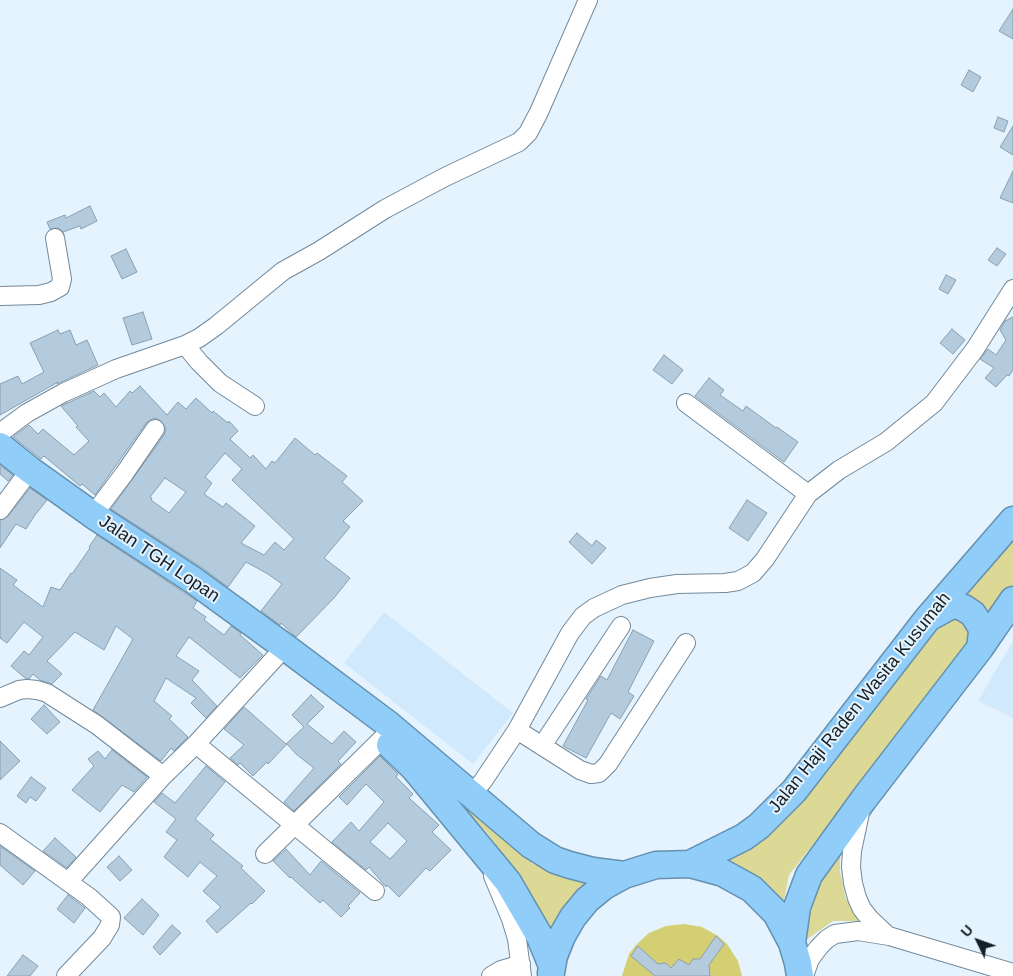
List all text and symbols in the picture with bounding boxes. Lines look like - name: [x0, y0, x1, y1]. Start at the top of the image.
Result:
- street label: Jalan TGH Lopan: [94, 511, 224, 607]
- street label: Jalan Haji Raden Wasita Kusumah: [764, 588, 956, 818]
- north arrow: [953, 916, 1003, 966]
- text: U: [958, 922, 976, 940]

